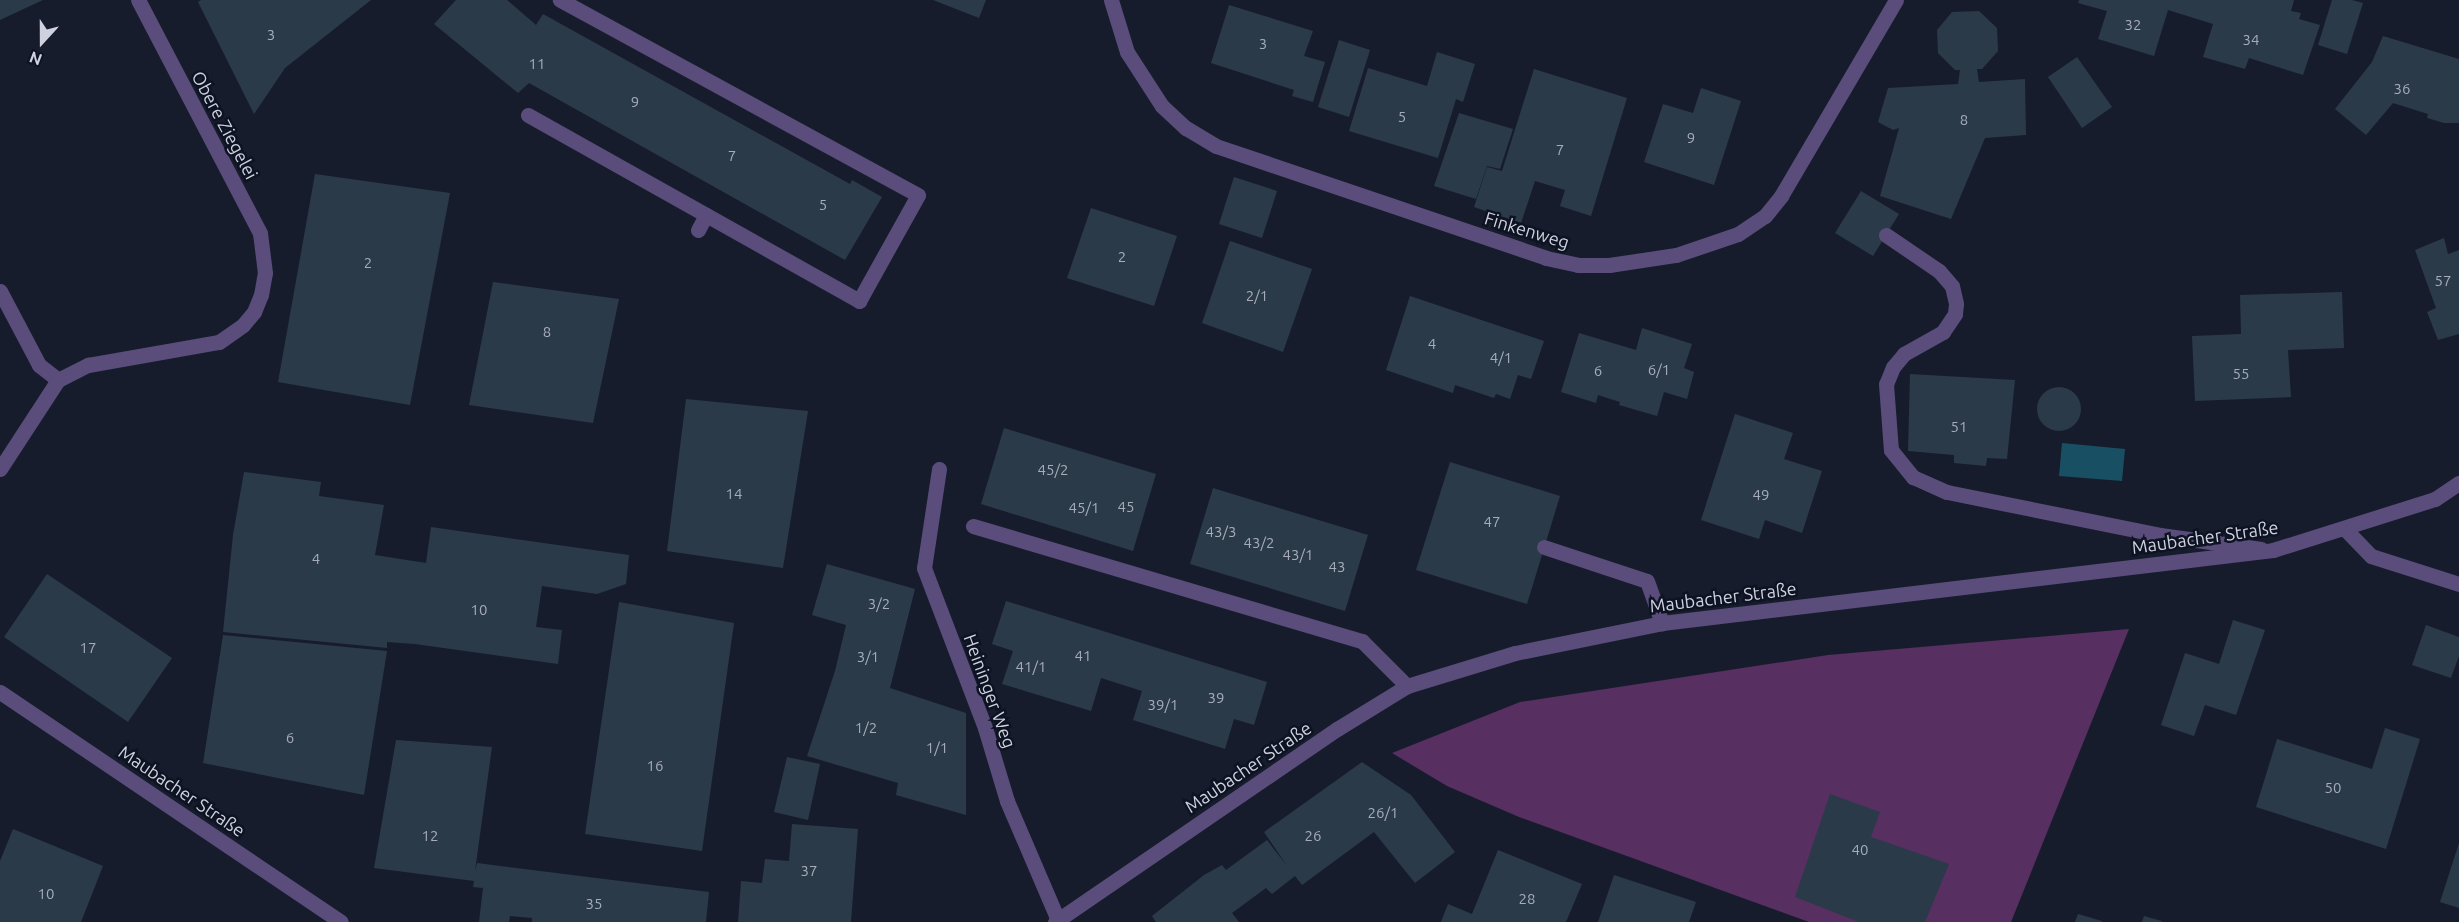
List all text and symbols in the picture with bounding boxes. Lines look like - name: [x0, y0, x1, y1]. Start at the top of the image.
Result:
- north arrow: [12, 12, 72, 72]
- house number: 32: [2125, 16, 2141, 34]
- house number: 3: [267, 26, 275, 44]
- house number: 34: [2243, 31, 2259, 49]
- house number: 3: [1259, 35, 1267, 53]
- text: N: [27, 48, 44, 69]
- house number: 11: [529, 55, 545, 73]
- street label: Obere Ziegelei: [187, 67, 263, 183]
- house number: 36: [2394, 80, 2410, 98]
- house number: 9: [631, 93, 639, 111]
- house number: 5: [1398, 108, 1406, 126]
- house number: 8: [1960, 111, 1968, 129]
- house number: 9: [1687, 129, 1695, 147]
- house number: 7: [1556, 141, 1564, 159]
- house number: 7: [728, 147, 736, 165]
- house number: 5: [819, 196, 827, 214]
- street label: Finkenweg: [1482, 207, 1572, 253]
- house number: 2: [1118, 248, 1126, 266]
- house number: 2: [364, 254, 372, 272]
- house number: 57: [2435, 272, 2451, 290]
- house number: 2/1: [1246, 287, 1268, 305]
- house number: 8: [543, 323, 551, 341]
- house number: 4: [1428, 335, 1436, 353]
- house number: 4/1: [1490, 349, 1512, 367]
- house number: 6/1: [1648, 361, 1670, 379]
- house number: 6: [1594, 362, 1602, 380]
- house number: 55: [2233, 365, 2249, 383]
- house number: 51: [1951, 418, 1967, 436]
- house number: 45/2: [1038, 461, 1068, 479]
- house number: 14: [726, 485, 742, 503]
- house number: 49: [1753, 486, 1769, 504]
- house number: 45: [1118, 498, 1134, 516]
- house number: 45/1: [1069, 499, 1099, 517]
- house number: 47: [1484, 513, 1500, 531]
- street label: Maubacher Straße: [2130, 516, 2280, 558]
- house number: 43/3: [1206, 523, 1236, 541]
- house number: 43/2: [1244, 534, 1274, 552]
- house number: 43/1: [1283, 546, 1313, 564]
- house number: 4: [312, 550, 320, 568]
- house number: 43: [1329, 558, 1345, 576]
- street label: Maubacher Straße: [1648, 577, 1798, 617]
- house number: 3/2: [868, 595, 890, 613]
- house number: 10: [471, 601, 487, 619]
- street label: Heininger Weg: [959, 631, 1021, 751]
- house number: 17: [80, 639, 96, 657]
- house number: 41: [1075, 647, 1091, 665]
- house number: 3/1: [857, 648, 879, 666]
- house number: 41/1: [1016, 658, 1046, 676]
- house number: 39: [1208, 689, 1224, 707]
- house number: 39/1: [1148, 696, 1178, 714]
- street label: Maubacher Straße: [1181, 717, 1315, 817]
- house number: 1/2: [855, 719, 877, 737]
- house number: 6: [286, 729, 294, 747]
- house number: 1/1: [926, 739, 948, 757]
- street label: Maubacher Straße: [115, 741, 249, 841]
- house number: 16: [647, 757, 663, 775]
- house number: 50: [2325, 779, 2341, 797]
- house number: 26/1: [1368, 804, 1398, 822]
- house number: 12: [422, 827, 438, 845]
- house number: 26: [1305, 827, 1321, 845]
- house number: 40: [1852, 841, 1868, 859]
- house number: 37: [801, 862, 817, 880]
- house number: 10: [38, 885, 54, 903]
- house number: 28: [1519, 890, 1535, 908]
- house number: 35: [586, 895, 602, 913]

